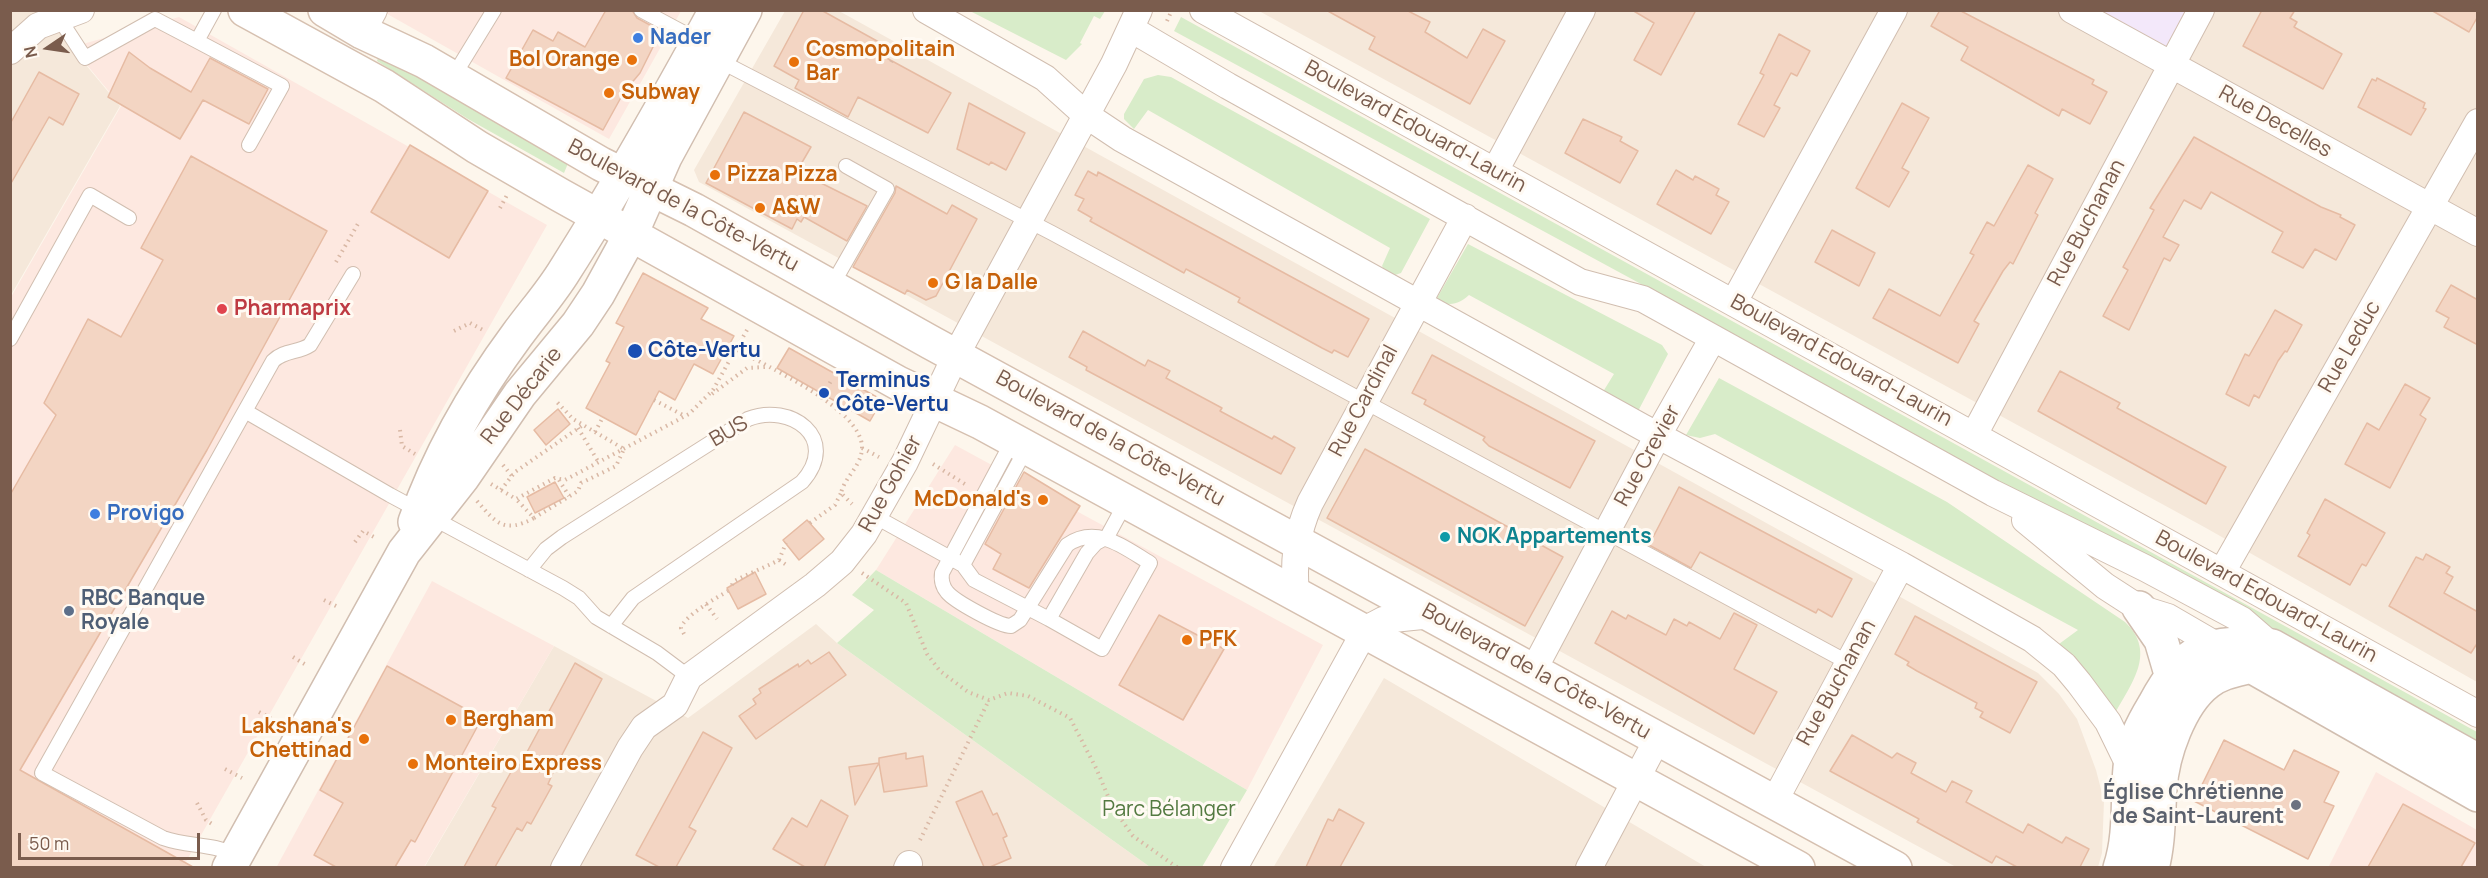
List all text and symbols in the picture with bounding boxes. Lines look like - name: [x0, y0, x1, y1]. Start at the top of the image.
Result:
- north arrow: [18, 18, 78, 78]
- place label: Nader: [650, 25, 711, 51]
- marker: Nader: [631, 31, 645, 45]
- place label: Cosmopolitain Bar: [806, 37, 955, 87]
- text: N: [18, 44, 42, 60]
- place label: Bol Orange: [509, 47, 620, 73]
- marker: Bol Orange: [625, 53, 639, 67]
- marker: Cosmopolitain Bar: [787, 55, 801, 69]
- street label: Boulevard Edouard-Laurin: [1300, 55, 1530, 199]
- place label: Subway: [621, 80, 700, 106]
- street label: Rue Decelles: [2214, 81, 2336, 163]
- marker: Subway: [602, 86, 616, 100]
- street label: Boulevard de la Côte-Vertu: [563, 134, 803, 278]
- street label: Rue Buchanan: [2043, 155, 2131, 291]
- place label: Pizza Pizza: [727, 162, 838, 188]
- marker: Pizza Pizza: [708, 168, 722, 182]
- place label: A&W: [772, 195, 821, 221]
- marker: A&W: [753, 201, 767, 215]
- place label: G la Dalle: [945, 270, 1038, 296]
- marker: G la Dalle: [926, 276, 940, 290]
- street label: Boulevard Edouard-Laurin: [1726, 289, 1956, 433]
- place label: Pharmaprix: [234, 296, 351, 322]
- street label: Rue Leduc: [2314, 297, 2386, 397]
- marker: Pharmaprix: [215, 302, 229, 316]
- place label: Côte-Vertu: [648, 338, 761, 364]
- street label: Rue Cardinal: [1324, 341, 1404, 461]
- street label: Rue Décarie: [476, 342, 568, 450]
- marker: Côte-Vertu: [626, 342, 644, 360]
- street label: Boulevard de la Côte-Vertu: [991, 366, 1229, 512]
- place label: Terminus Côte-Vertu: [836, 368, 949, 418]
- marker: Terminus Côte-Vertu: [817, 386, 831, 400]
- street label: Rue Crevier: [1610, 401, 1686, 511]
- street label: BUS: [705, 411, 753, 453]
- street label: Rue Gohier: [854, 431, 928, 537]
- place label: McDonald's: [914, 487, 1031, 513]
- marker: McDonald's: [1036, 493, 1050, 507]
- place label: Provigo: [107, 501, 185, 527]
- marker: Provigo: [88, 507, 102, 521]
- place label: NOK Appartements: [1457, 524, 1652, 550]
- street label: Boulevard Edouard-Laurin: [2151, 525, 2381, 669]
- marker: NOK Appartements: [1438, 530, 1452, 544]
- place label: RBC Banque Royale: [81, 586, 205, 636]
- street label: Boulevard de la Côte-Vertu: [1417, 599, 1655, 745]
- marker: RBC Banque Royale: [62, 604, 76, 618]
- street label: Rue Buchanan: [1792, 616, 1882, 750]
- place label: PFK: [1199, 627, 1237, 653]
- marker: PFK: [1180, 633, 1194, 647]
- place label: Bergham: [463, 707, 554, 733]
- marker: Bergham: [444, 713, 458, 727]
- place label: Lakshana's Chettinad: [241, 714, 352, 764]
- marker: Lakshana's Chettinad: [357, 732, 371, 746]
- place label: Monteiro Express: [425, 751, 602, 777]
- marker: Monteiro Express: [406, 757, 420, 771]
- place label: Église Chrétienne de Saint-Laurent: [2103, 780, 2284, 830]
- park label: Parc Bélanger: [1102, 797, 1236, 823]
- marker: Église Chrétienne de Saint-Laurent: [2289, 798, 2303, 812]
- scale bar: [21, 821, 202, 859]
- text: 50 m: [29, 831, 69, 855]

